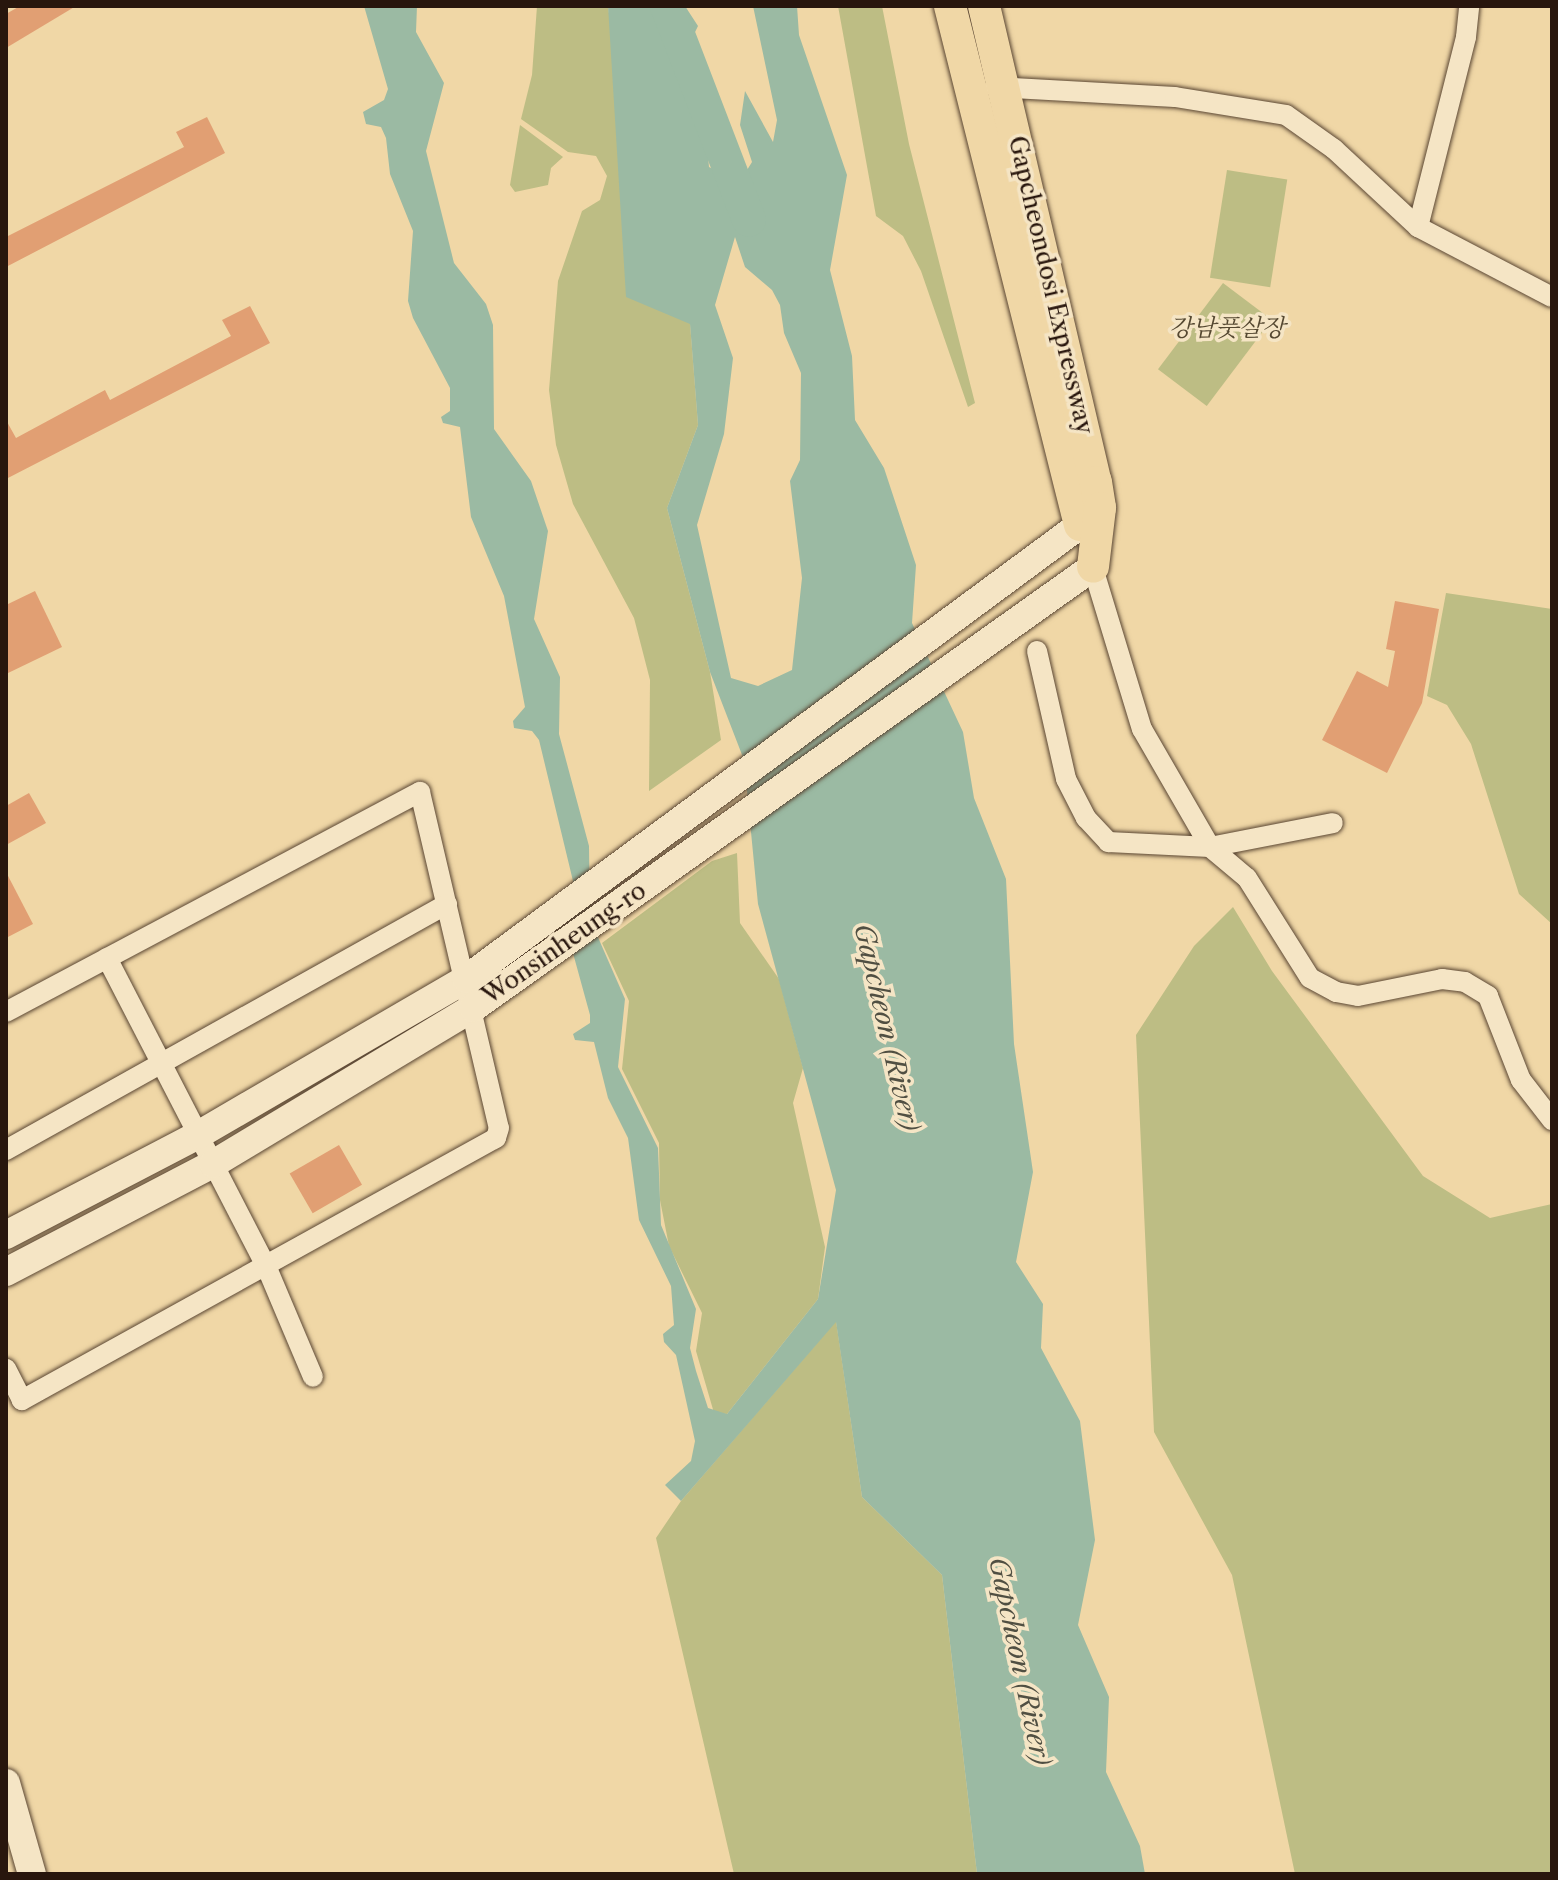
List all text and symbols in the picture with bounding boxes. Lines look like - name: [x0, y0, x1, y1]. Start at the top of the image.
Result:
- street label: Gapcheondosi Expressway: [1003, 133, 1099, 437]
- park label: 강남풋살장: [1169, 314, 1285, 342]
- street label: Wonsinheung-ro: [477, 876, 651, 1010]
- water label: Gapcheon (River): [847, 921, 925, 1135]
- water label: Gapcheon (River): [982, 1554, 1056, 1770]

